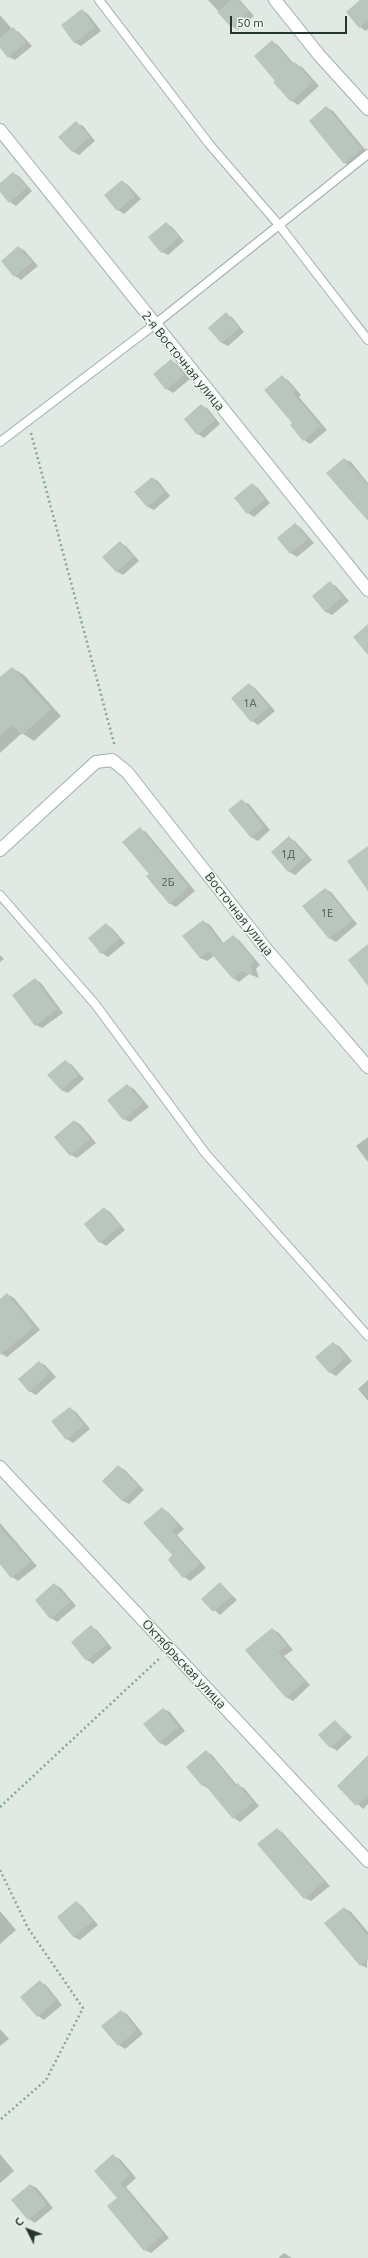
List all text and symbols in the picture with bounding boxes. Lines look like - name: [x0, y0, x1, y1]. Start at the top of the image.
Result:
- scale bar: [232, 8, 349, 34]
- text: 50 m: [237, 16, 264, 29]
- street label: 2-я Восточная улица: [138, 308, 228, 414]
- house number: 1А: [243, 696, 257, 710]
- house number: 1Д: [281, 847, 295, 861]
- street label: Восточная улица: [201, 869, 277, 959]
- house number: 2Б: [162, 875, 174, 889]
- house number: 1Е: [321, 906, 333, 920]
- street label: Октябрьская улица: [139, 1616, 229, 1712]
- north arrow: [8, 2210, 48, 2250]
- text: С: [12, 2215, 26, 2229]

